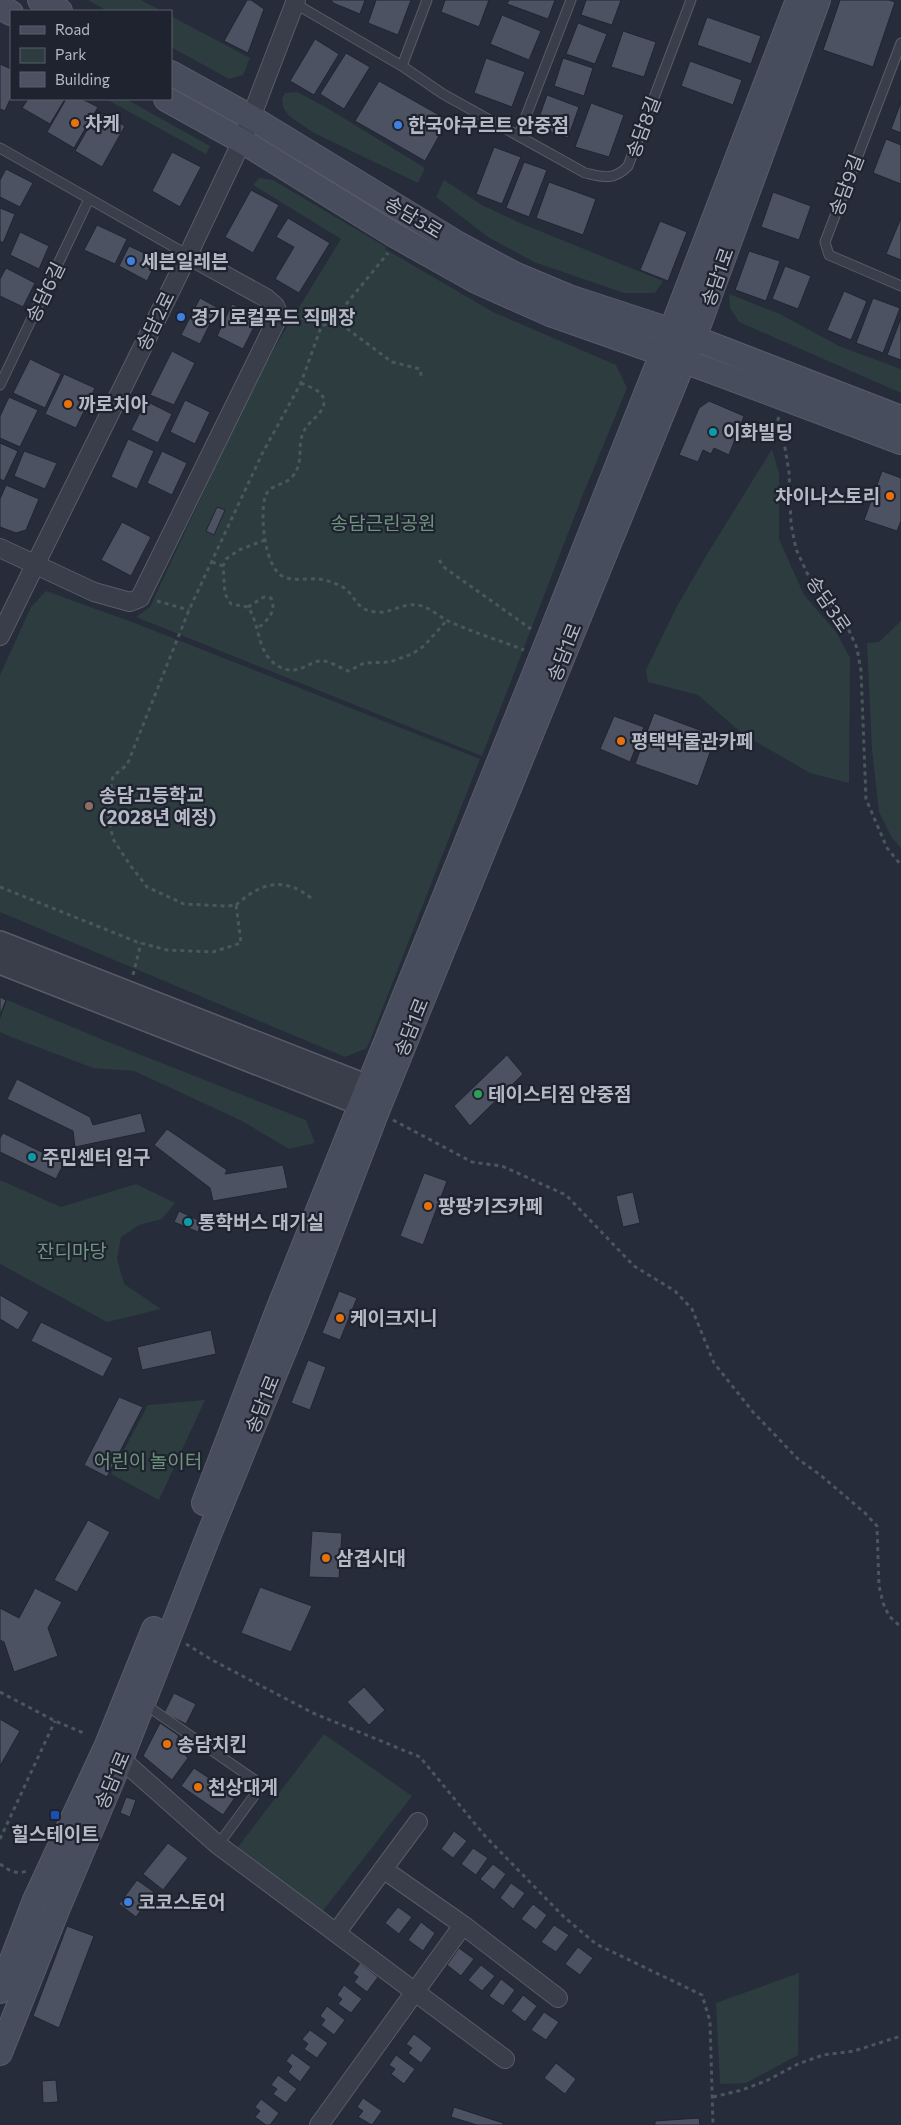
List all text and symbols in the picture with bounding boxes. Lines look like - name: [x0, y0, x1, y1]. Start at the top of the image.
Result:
- legend: [10, 10, 172, 100]
- text: Road: [55, 20, 90, 38]
- text: Park: [55, 45, 86, 63]
- text: Building: [55, 70, 110, 88]
- street label: 송담8길: [620, 93, 665, 161]
- place label: 차케: [85, 111, 120, 134]
- place label: 한국야쿠르트 안중점: [408, 113, 569, 136]
- marker: 차케: [69, 117, 81, 129]
- marker: 한국야쿠르트 안중점: [392, 119, 404, 131]
- street label: 송담9길: [823, 151, 868, 219]
- street label: 송담3로: [381, 190, 447, 243]
- street label: 송담1로: [695, 244, 738, 309]
- place label: 세븐일레븐: [141, 249, 228, 272]
- marker: 세븐일레븐: [125, 255, 137, 267]
- street label: 송담6길: [20, 258, 69, 326]
- street label: 송담2로: [130, 287, 179, 354]
- place label: 경기 로컬푸드 직매장: [191, 305, 356, 328]
- marker: 경기 로컬푸드 직매장: [175, 311, 187, 323]
- place label: 까로치아: [78, 392, 148, 415]
- marker: 까로치아: [62, 398, 74, 410]
- place label: 이화빌딩: [723, 420, 793, 443]
- marker: 이화빌딩: [707, 426, 719, 438]
- place label: 차이나스토리: [775, 484, 880, 507]
- marker: 차이나스토리: [884, 490, 896, 502]
- park label: 송담근린공원: [331, 511, 435, 534]
- street label: 송담3로: [802, 571, 857, 636]
- street label: 송담1로: [542, 619, 586, 684]
- place label: 평택박물관카페: [631, 729, 753, 752]
- marker: 평택박물관카페: [615, 735, 627, 747]
- place label: 송담고등학교 (2028년 예정): [99, 783, 216, 828]
- marker: 송담고등학교 (2028년 예정): [83, 800, 95, 812]
- street label: 송담1로: [389, 994, 433, 1059]
- place label: 테이스티짐 안중점: [488, 1082, 631, 1105]
- marker: 테이스티짐 안중점: [472, 1088, 484, 1100]
- place label: 주민센터 입구: [42, 1145, 151, 1168]
- marker: 주민센터 입구: [26, 1151, 38, 1163]
- place label: 팡팡키즈카페: [438, 1194, 543, 1217]
- marker: 팡팡키즈카페: [422, 1200, 434, 1212]
- place label: 통학버스 대기실: [198, 1210, 324, 1233]
- marker: 통학버스 대기실: [182, 1216, 194, 1228]
- park label: 잔디마당: [37, 1239, 107, 1262]
- place label: 케이크지니: [350, 1306, 437, 1329]
- marker: 케이크지니: [334, 1312, 346, 1324]
- street label: 송담1로: [240, 1371, 284, 1436]
- park label: 어린이 놀이터: [94, 1449, 202, 1472]
- place label: 삼겹시대: [336, 1546, 406, 1569]
- marker: 삼겹시대: [320, 1552, 332, 1564]
- place label: 송담치킨: [177, 1732, 247, 1755]
- marker: 송담치킨: [161, 1738, 173, 1750]
- street label: 송담1로: [89, 1747, 134, 1812]
- place label: 천상대게: [208, 1775, 278, 1798]
- marker: 천상대게: [192, 1781, 204, 1793]
- marker: 힐스테이트: [49, 1809, 61, 1821]
- place label: 힐스테이트: [11, 1822, 99, 1845]
- place label: 코코스토어: [138, 1890, 225, 1913]
- marker: 코코스토어: [122, 1896, 134, 1908]

